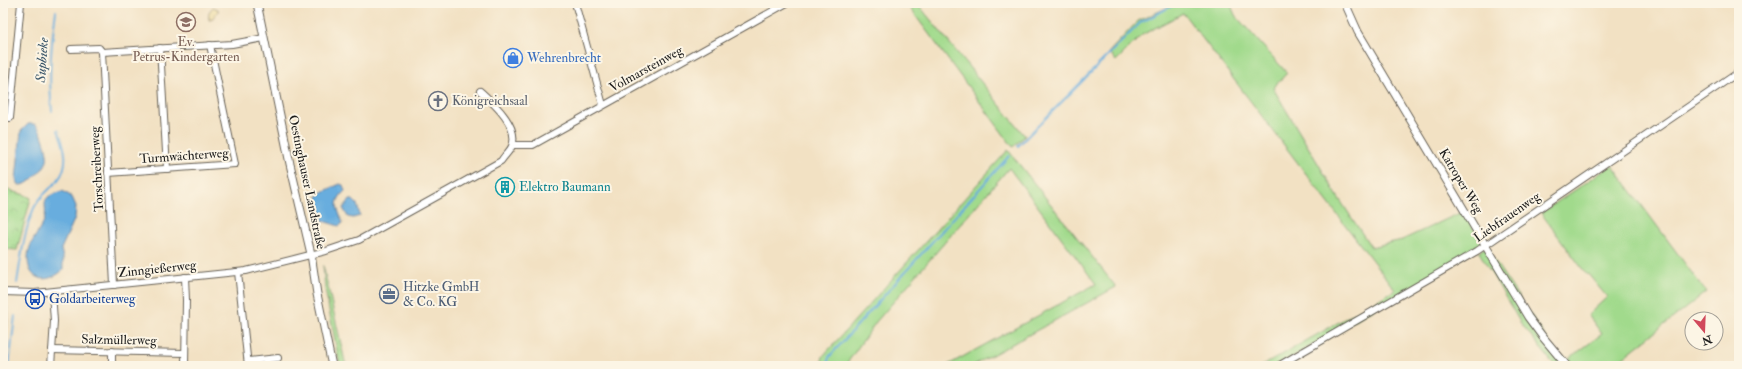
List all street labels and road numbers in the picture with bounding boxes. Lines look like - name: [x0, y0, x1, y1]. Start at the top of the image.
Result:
- street label: Volmarsteinweg: [606, 42, 686, 96]
- street label: Oestinghauser Landstraße: [285, 113, 329, 251]
- street label: Torschreiberweg: [87, 125, 107, 212]
- street label: Turmwächterweg: [139, 145, 230, 167]
- street label: Katroper Weg: [1434, 146, 1487, 218]
- street label: Liebfrauenweg: [1471, 188, 1544, 246]
- street label: Zinngießerweg: [117, 257, 198, 281]
- street label: Salzmüllerweg: [81, 331, 158, 349]

